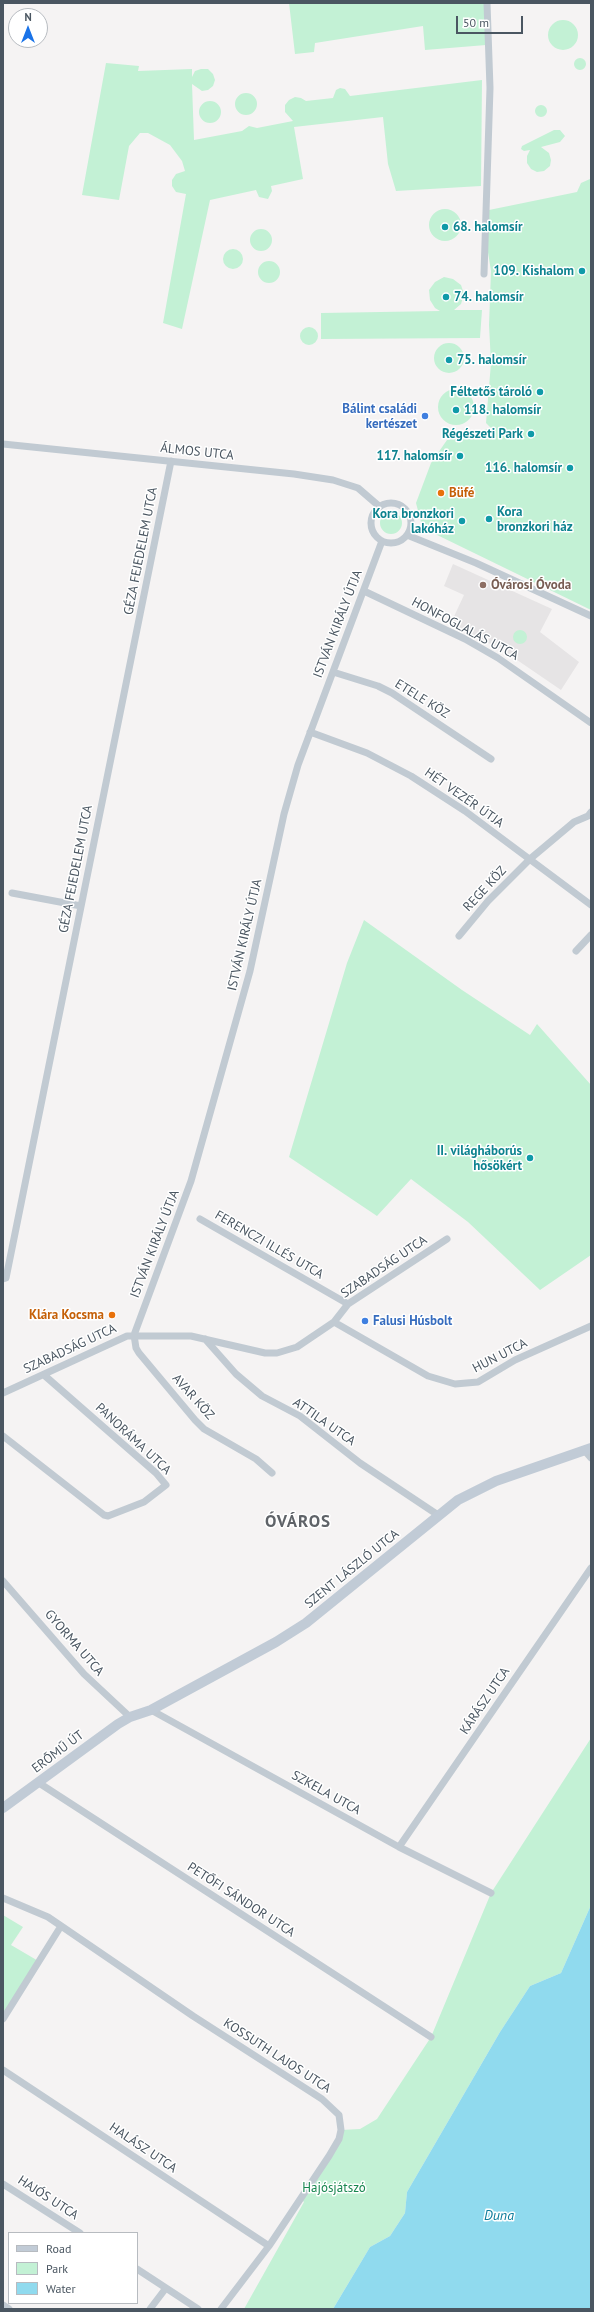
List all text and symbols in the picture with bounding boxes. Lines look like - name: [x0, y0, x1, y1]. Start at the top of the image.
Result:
- north arrow: [8, 8, 48, 48]
- scale bar: [458, 8, 525, 34]
- text: N: [24, 10, 32, 24]
- text: 50 m: [463, 15, 489, 30]
- place label: 68. halomsír: [453, 219, 523, 235]
- marker: 68. halomsír: [440, 222, 450, 232]
- place label: 109. Kishalom: [494, 263, 574, 279]
- marker: 109. Kishalom: [577, 266, 587, 276]
- place label: 74. halomsír: [454, 289, 524, 305]
- marker: 74. halomsír: [441, 292, 451, 302]
- place label: 75. halomsír: [457, 352, 527, 368]
- marker: 75. halomsír: [444, 355, 454, 365]
- place label: Féltetős tároló: [450, 384, 532, 400]
- marker: Féltetős tároló: [535, 387, 545, 397]
- place label: Bálint családi kertészet: [342, 401, 417, 432]
- place label: 118. halomsír: [464, 402, 541, 418]
- marker: 118. halomsír: [451, 405, 461, 415]
- marker: Bálint családi kertészet: [420, 411, 430, 421]
- place label: Régészeti Park: [442, 426, 523, 442]
- marker: Régészeti Park: [526, 429, 536, 439]
- street label: ÁLMOS UTCA: [160, 440, 234, 464]
- place label: 117. halomsír: [377, 448, 452, 464]
- marker: 117. halomsír: [455, 451, 465, 461]
- place label: 116. halomsír: [485, 460, 562, 476]
- marker: 116. halomsír: [565, 463, 575, 473]
- place label: Büfé: [449, 485, 474, 501]
- street label: GÉZA FEJEDELEM UTCA: [121, 486, 161, 616]
- marker: Büfé: [436, 488, 446, 498]
- place label: Kora bronzkori ház: [497, 504, 573, 535]
- place label: Kora bronzkori lakóház: [372, 506, 454, 537]
- marker: Kora bronzkori ház: [484, 514, 494, 524]
- marker: Kora bronzkori lakóház: [457, 516, 467, 526]
- street label: ISTVÁN KIRÁLY ÚTJA: [310, 568, 366, 680]
- place label: Óvárosi Óvoda: [491, 577, 571, 593]
- marker: Óvárosi Óvoda: [478, 580, 488, 590]
- street label: HONFOGLALÁS UTCA: [409, 594, 521, 664]
- street label: ETELE KÖZ: [392, 676, 452, 722]
- street label: HÉT VEZÉR ÚTJA: [421, 765, 507, 831]
- street label: GÉZA FEJEDELEM UTCA: [56, 804, 96, 934]
- street label: REGE KÖZ: [460, 863, 510, 915]
- street label: ISTVÁN KIRÁLY ÚTJA: [225, 878, 265, 992]
- place label: II. világháborús hősökért: [437, 1143, 522, 1174]
- marker: II. világháborús hősökért: [525, 1153, 535, 1163]
- street label: ISTVÁN KIRÁLY ÚTJA: [127, 1188, 183, 1300]
- street label: FERENCZI ILLÉS UTCA: [212, 1208, 326, 1282]
- street label: SZABADSÁG UTCA: [338, 1232, 430, 1302]
- place label: Klára Kocsma: [29, 1307, 104, 1323]
- marker: Klára Kocsma: [107, 1310, 117, 1320]
- place label: Falusi Húsbolt: [373, 1313, 452, 1329]
- marker: Falusi Húsbolt: [360, 1316, 370, 1326]
- street label: SZABADSÁG UTCA: [21, 1321, 119, 1377]
- street label: HUN UTCA: [470, 1336, 530, 1376]
- street label: AVAR KÖZ: [169, 1371, 217, 1423]
- street label: ATTILA UTCA: [290, 1395, 358, 1449]
- street label: PANORÁMA UTCA: [92, 1400, 174, 1478]
- district label: ÓVÁROS: [265, 1512, 331, 1532]
- street label: SZENT LÁSZLÓ UTCA: [302, 1526, 402, 1612]
- street label: GYORMA UTCA: [41, 1607, 107, 1679]
- street label: KÁRÁSZ UTCA: [457, 1665, 513, 1737]
- street label: ERŐMŰ ÚT: [29, 1727, 87, 1777]
- street label: SZKELA UTCA: [289, 1768, 363, 1818]
- street label: PETŐFI SÁNDOR UTCA: [184, 1859, 298, 1941]
- street label: KOSSUTH LAJOS UTCA: [220, 2015, 334, 2097]
- street label: HALÁSZ UTCA: [106, 2120, 180, 2176]
- street label: HAJÓS UTCA: [15, 2173, 81, 2223]
- park label: Hajósjátszó: [302, 2180, 366, 2196]
- water label: Duna: [484, 2208, 514, 2224]
- legend: [8, 2232, 138, 2304]
- text: Road: [46, 2241, 71, 2256]
- text: Park: [46, 2261, 68, 2276]
- text: Water: [46, 2281, 76, 2296]

